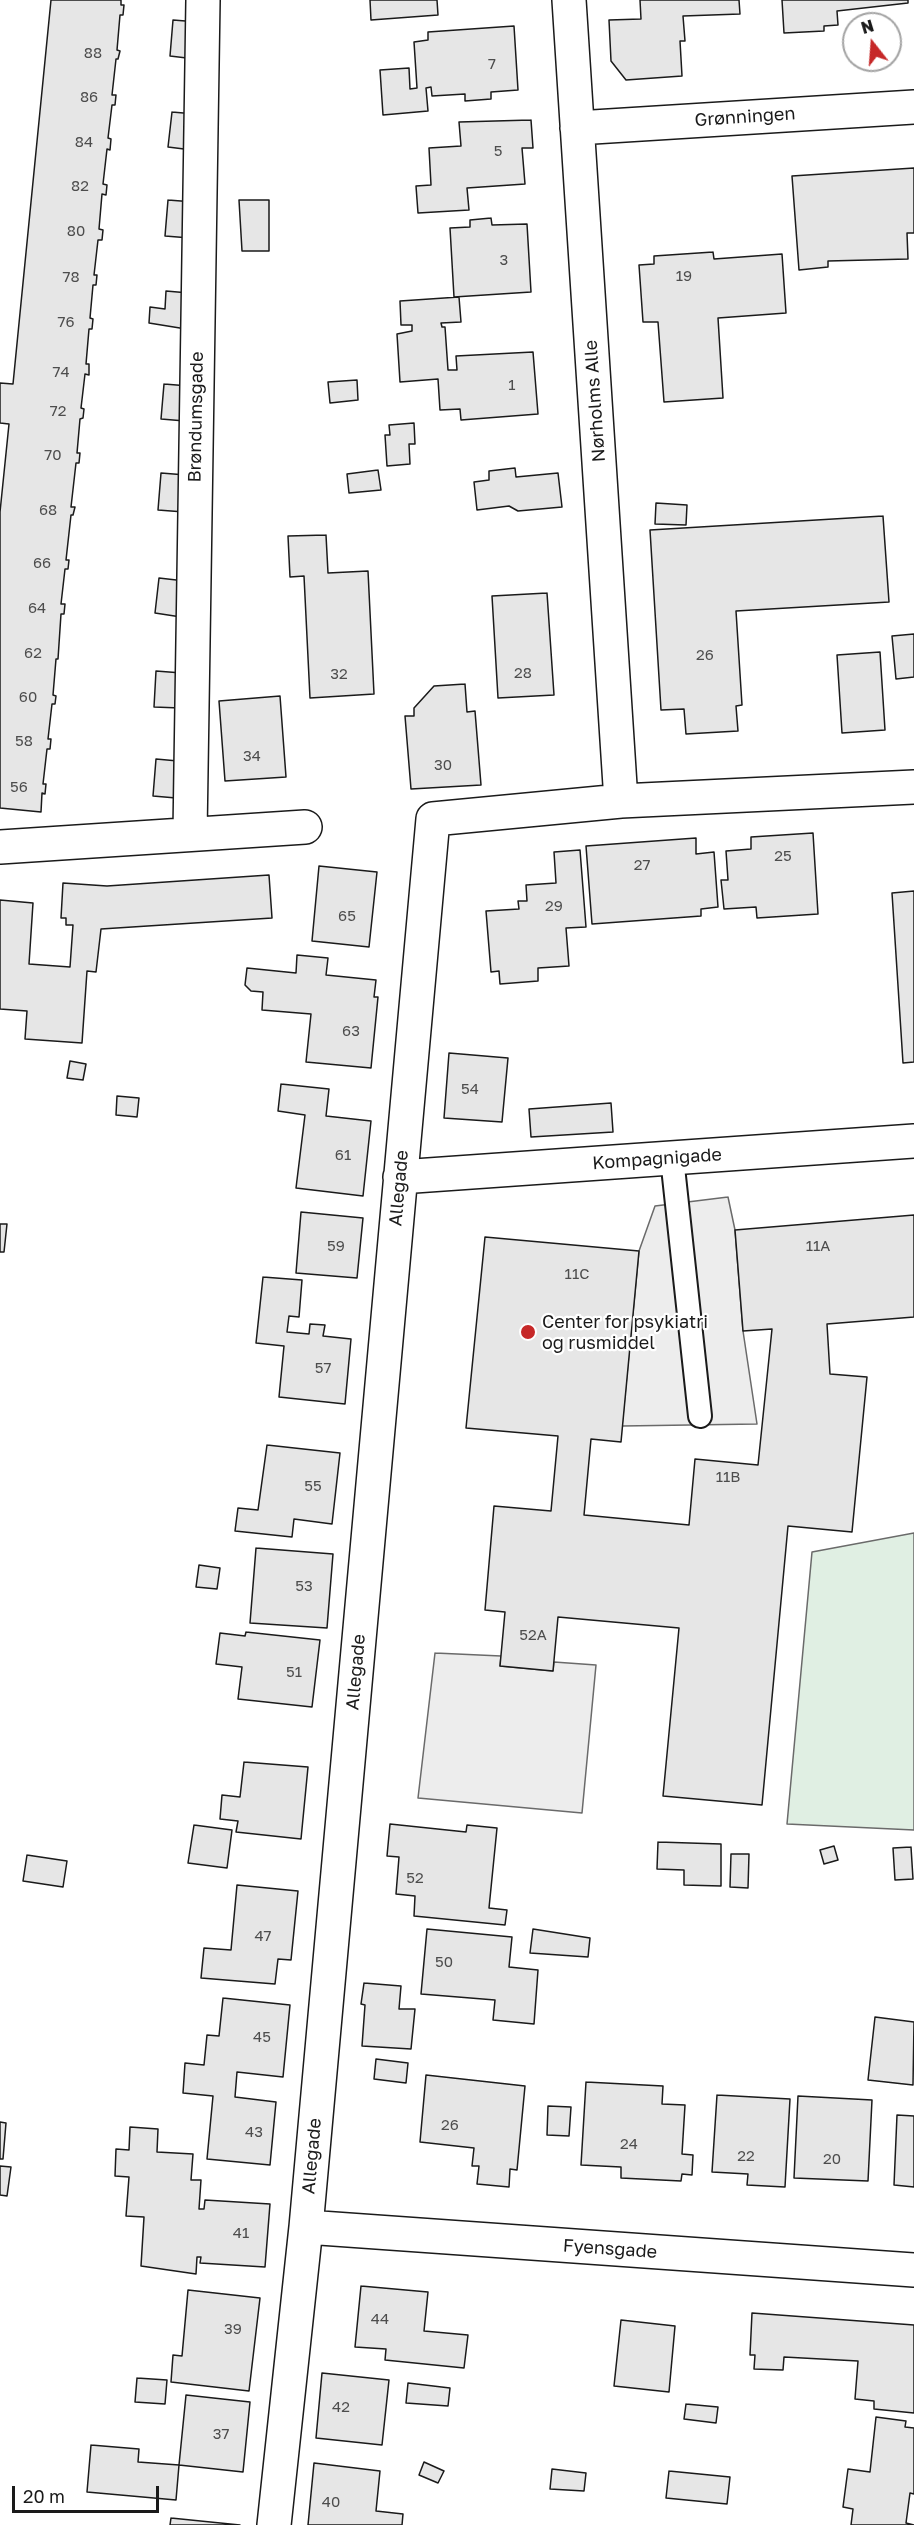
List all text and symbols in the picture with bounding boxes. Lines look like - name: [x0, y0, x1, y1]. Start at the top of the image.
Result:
- north arrow: [842, 12, 902, 72]
- text: N: [859, 15, 876, 38]
- house number: 88: [84, 44, 102, 62]
- house number: 7: [488, 55, 496, 73]
- house number: 86: [80, 88, 98, 106]
- street label: Grønningen: [694, 103, 796, 131]
- house number: 84: [75, 133, 93, 151]
- house number: 5: [494, 142, 502, 160]
- house number: 82: [71, 177, 89, 195]
- house number: 80: [67, 222, 85, 240]
- house number: 3: [500, 251, 508, 269]
- house number: 19: [676, 267, 692, 285]
- house number: 78: [62, 268, 80, 286]
- house number: 76: [57, 313, 75, 331]
- street label: Nørholms Alle: [580, 339, 610, 463]
- street label: Brøndumsgade: [184, 351, 208, 483]
- house number: 74: [52, 363, 70, 381]
- house number: 1: [508, 376, 516, 394]
- house number: 72: [50, 402, 66, 420]
- house number: 70: [44, 446, 62, 464]
- house number: 68: [39, 501, 57, 519]
- house number: 66: [33, 554, 51, 572]
- house number: 64: [28, 599, 46, 617]
- house number: 62: [24, 644, 42, 662]
- house number: 26: [696, 646, 714, 664]
- house number: 28: [514, 664, 532, 682]
- house number: 32: [330, 665, 348, 683]
- house number: 60: [19, 688, 37, 706]
- house number: 58: [15, 732, 33, 750]
- house number: 34: [243, 747, 261, 765]
- house number: 30: [434, 756, 452, 774]
- house number: 56: [10, 778, 28, 796]
- house number: 25: [774, 847, 792, 865]
- house number: 27: [634, 856, 650, 874]
- house number: 29: [545, 897, 563, 915]
- house number: 65: [338, 907, 356, 925]
- house number: 63: [342, 1022, 360, 1040]
- house number: 54: [461, 1080, 479, 1098]
- street label: Kompagnigade: [592, 1144, 722, 1174]
- house number: 61: [335, 1146, 351, 1164]
- street label: Allegade: [385, 1149, 413, 1227]
- house number: 59: [327, 1237, 345, 1255]
- house number: 11A: [806, 1237, 830, 1255]
- house number: 11C: [565, 1265, 589, 1283]
- place label: Center for psykiatri og rusmiddel: [542, 1311, 708, 1354]
- marker: Center for psykiatri og rusmiddel: [519, 1323, 537, 1341]
- house number: 57: [315, 1359, 331, 1377]
- house number: 11B: [716, 1468, 740, 1486]
- house number: 55: [304, 1477, 322, 1495]
- house number: 53: [295, 1577, 313, 1595]
- house number: 52A: [519, 1626, 547, 1644]
- street label: Allegade: [342, 1633, 370, 1711]
- house number: 51: [286, 1663, 302, 1681]
- house number: 52: [406, 1869, 424, 1887]
- house number: 47: [254, 1927, 272, 1945]
- house number: 50: [435, 1953, 453, 1971]
- house number: 45: [253, 2028, 271, 2046]
- house number: 26: [441, 2116, 459, 2134]
- street label: Allegade: [298, 2117, 326, 2195]
- house number: 43: [245, 2123, 263, 2141]
- house number: 24: [620, 2135, 638, 2153]
- house number: 22: [737, 2147, 755, 2165]
- house number: 20: [823, 2150, 841, 2168]
- house number: 41: [233, 2224, 249, 2242]
- street label: Fyensgade: [562, 2235, 658, 2263]
- house number: 44: [371, 2310, 389, 2328]
- house number: 39: [224, 2320, 242, 2338]
- house number: 42: [332, 2398, 350, 2416]
- house number: 37: [213, 2425, 229, 2443]
- scale bar: [15, 2474, 162, 2512]
- text: 20 m: [23, 2485, 65, 2507]
- house number: 40: [322, 2493, 340, 2511]

